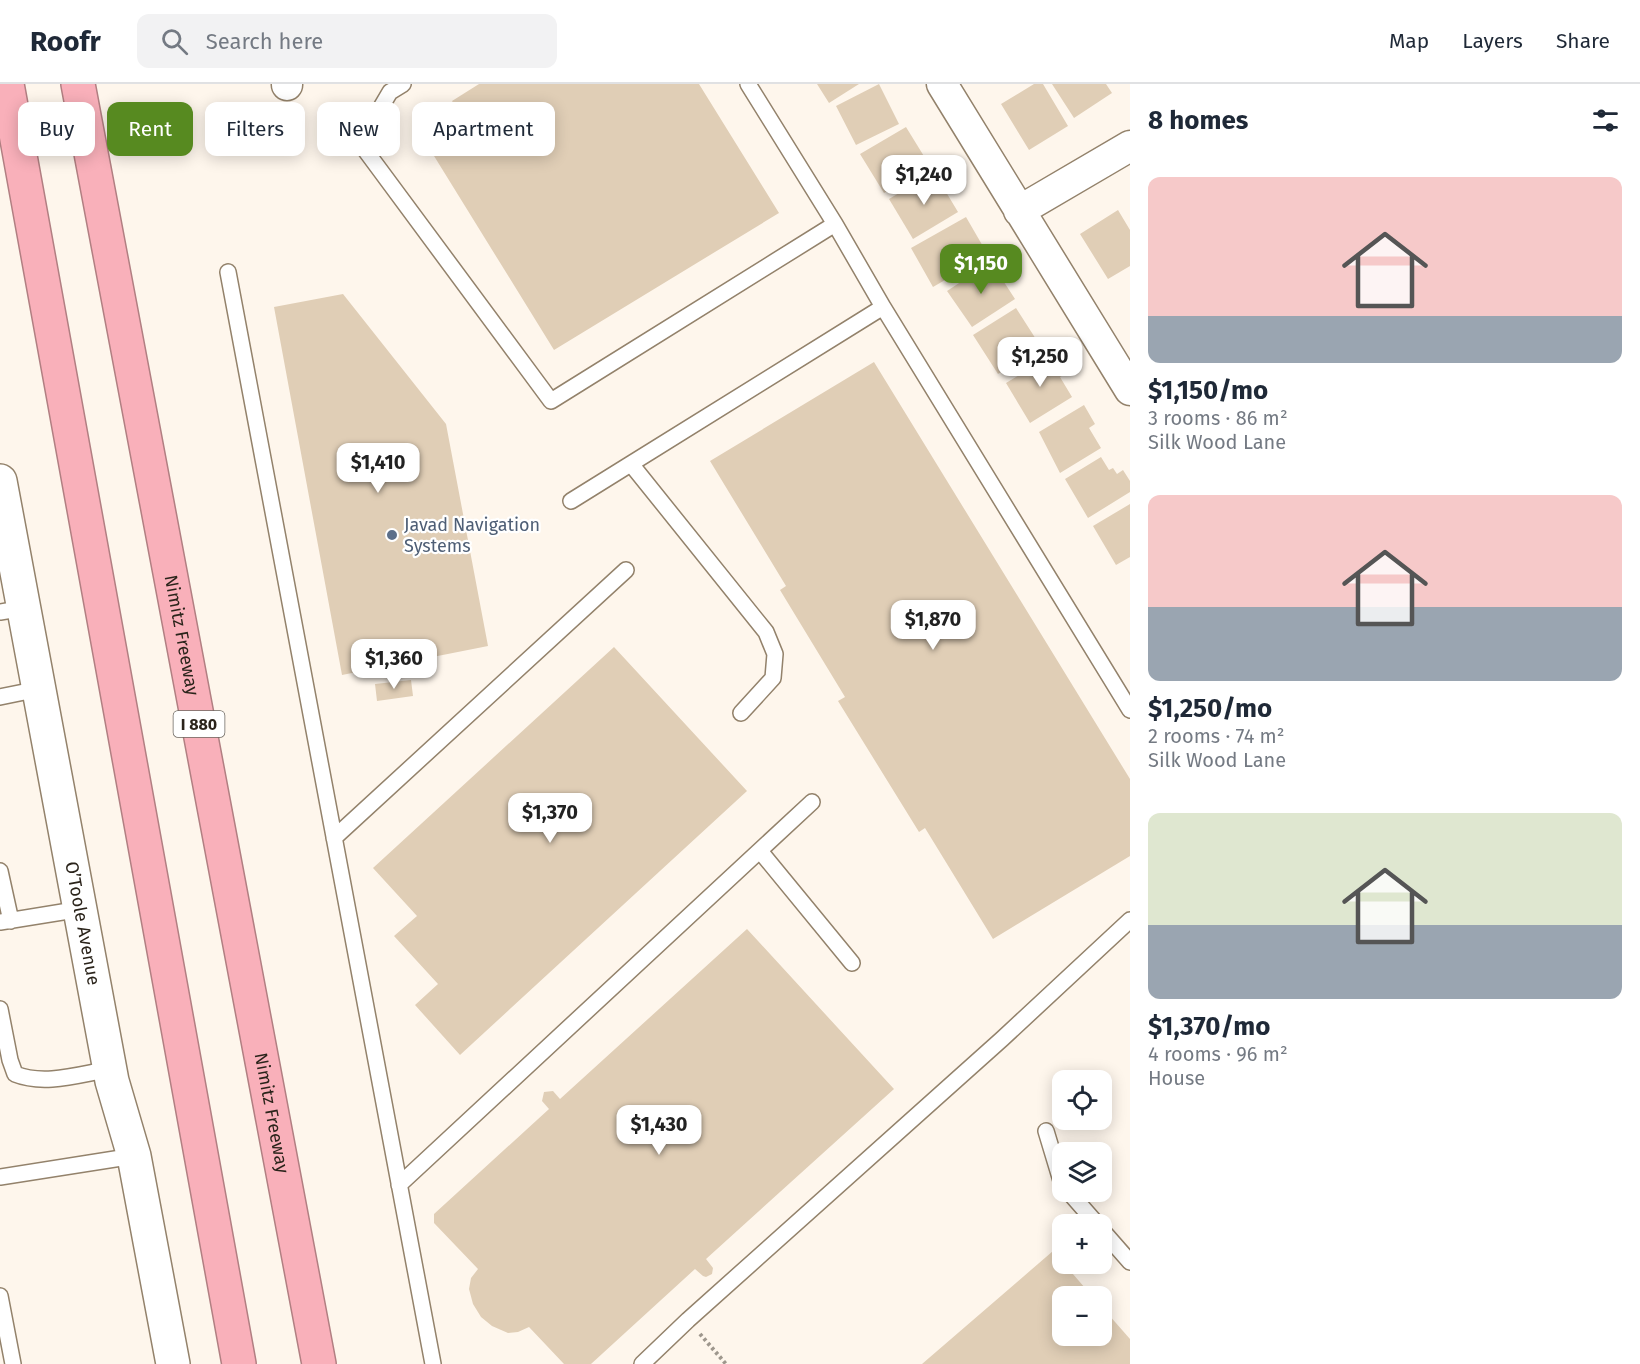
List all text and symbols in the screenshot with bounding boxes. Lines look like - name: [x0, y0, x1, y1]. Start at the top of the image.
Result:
- search box: [137, 14, 557, 68]
- text: Roofr: [30, 25, 101, 58]
- icon: search: [158, 25, 191, 58]
- text: Search here: [206, 28, 323, 55]
- text: Map: [1389, 28, 1429, 54]
- text: Layers: [1462, 28, 1523, 54]
- text: Share: [1556, 28, 1610, 54]
- chip: Buy: [18, 102, 95, 156]
- chip: Rent: [107, 102, 193, 156]
- chip: Filters: [205, 102, 305, 156]
- chip: New: [317, 102, 400, 156]
- chip: Apartment: [412, 102, 555, 156]
- icon: filters: [1589, 104, 1622, 137]
- text: 8 homes: [1148, 105, 1248, 136]
- pin: $1,240: [875, 155, 973, 206]
- text: $1,240: [895, 162, 953, 186]
- icon: home: [1331, 216, 1439, 324]
- pin: $1,150: [932, 244, 1030, 295]
- text: $1,150: [954, 251, 1008, 275]
- pin: $1,250: [991, 337, 1089, 388]
- text: $1,250: [1011, 344, 1069, 368]
- text: $1,150/mo: [1148, 375, 1268, 406]
- text: 3 rooms · 86 m²: [1148, 406, 1288, 430]
- text: Silk Wood Lane: [1148, 430, 1286, 454]
- pin: $1,410: [329, 443, 427, 494]
- text: $1,410: [351, 450, 405, 474]
- place label: Javad Navigation Systems: [404, 514, 540, 557]
- marker: Javad Navigation Systems: [385, 528, 399, 542]
- icon: home: [1331, 534, 1439, 642]
- street label: Nimitz Freeway: [160, 573, 204, 698]
- pin: $1,870: [884, 600, 982, 651]
- text: $1,870: [905, 607, 961, 631]
- pin: $1,360: [345, 639, 443, 690]
- text: $1,360: [365, 646, 423, 670]
- text: $1,250/mo: [1148, 693, 1272, 724]
- road number: I 880: [174, 711, 224, 737]
- text: 2 rooms · 74 m²: [1148, 724, 1285, 748]
- text: Silk Wood Lane: [1148, 748, 1286, 772]
- pin: $1,370: [501, 793, 599, 844]
- text: $1,370: [522, 800, 578, 824]
- icon: home: [1331, 852, 1439, 960]
- street label: O’Toole Avenue: [60, 860, 105, 987]
- text: $1,370/mo: [1148, 1011, 1270, 1042]
- text: 4 rooms · 96 m²: [1148, 1042, 1288, 1066]
- street label: Nimitz Freeway: [250, 1051, 294, 1175]
- text: House: [1148, 1066, 1205, 1090]
- map controls: [1052, 1070, 1112, 1346]
- button: locate: [1052, 1070, 1112, 1130]
- pin: $1,430: [610, 1105, 708, 1156]
- text: $1,430: [631, 1112, 687, 1136]
- button: layers: [1052, 1142, 1112, 1202]
- button: +: [1052, 1214, 1112, 1274]
- button: −: [1052, 1286, 1112, 1346]

